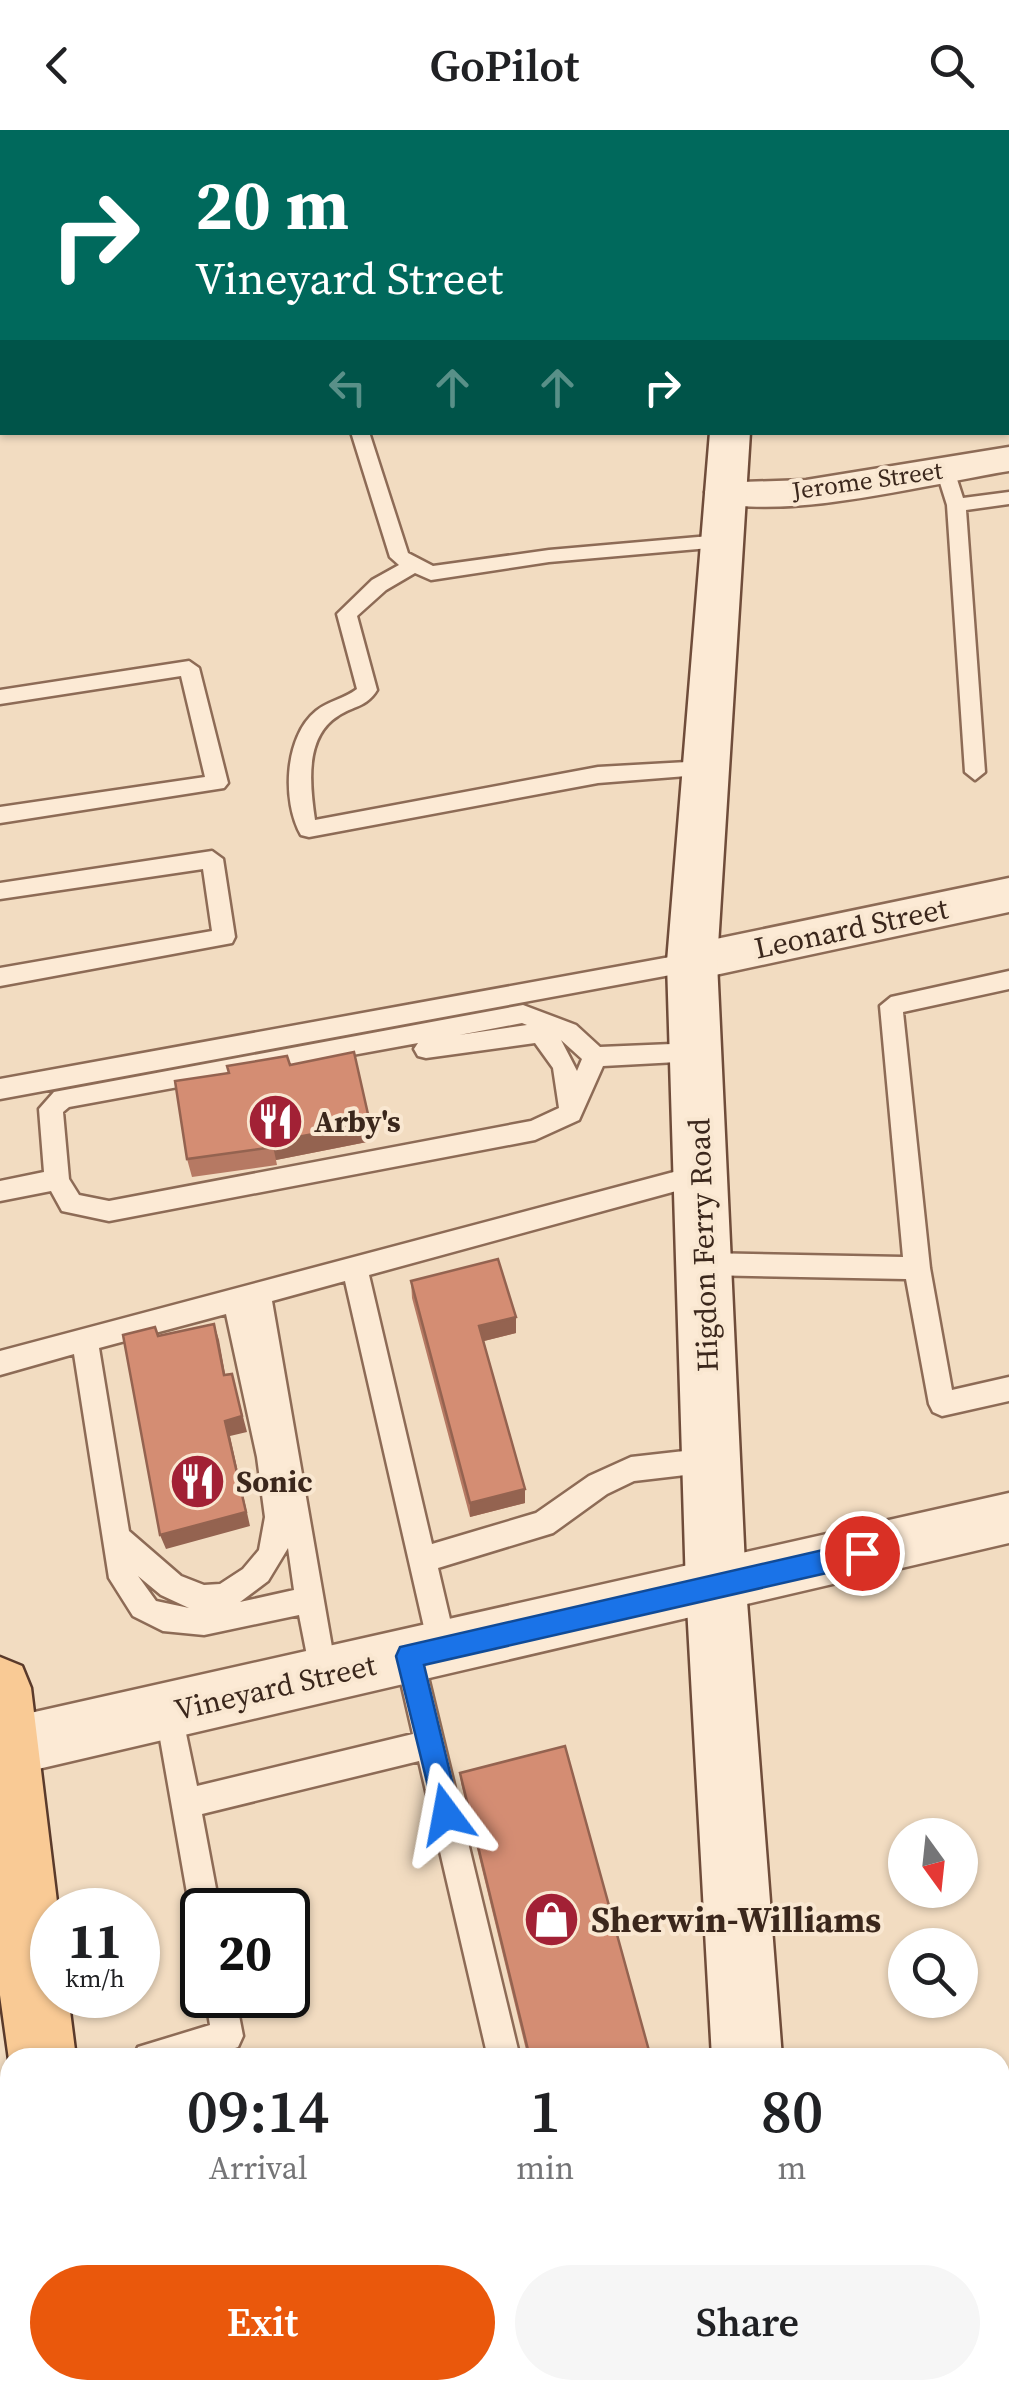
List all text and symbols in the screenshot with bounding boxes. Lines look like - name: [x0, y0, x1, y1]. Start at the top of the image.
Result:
- text: GoPilot: [430, 34, 579, 96]
- icon: back: [30, 38, 85, 93]
- icon: search: [924, 38, 979, 93]
- text: 20 m: [195, 156, 349, 252]
- icon: right: [30, 170, 160, 300]
- text: Vineyard Street: [195, 247, 503, 309]
- icon: left: [320, 360, 375, 415]
- icon: ahead: [425, 360, 480, 415]
- icon: ahead: [530, 360, 585, 415]
- icon: right: [635, 360, 690, 415]
- street label: Jerome Street: [789, 453, 945, 508]
- street label: Leonard Street: [750, 887, 952, 969]
- restaurant icon: Arby's: [245, 1091, 305, 1151]
- place label: Arby's: [314, 1101, 401, 1142]
- street label: Higdon Ferry Road: [678, 1117, 728, 1373]
- restaurant icon: Sonic: [167, 1451, 227, 1511]
- place label: Sonic: [236, 1461, 313, 1502]
- pin: [820, 1511, 905, 1596]
- icon: arrive: [835, 1526, 890, 1581]
- street label: Vineyard Street: [170, 1644, 380, 1730]
- position arrow: [394, 1762, 498, 1866]
- north arrow: [888, 1818, 978, 1908]
- map controls: [888, 1818, 978, 2018]
- speed limit sign: 20: [180, 1888, 310, 2018]
- shop icon: Sherwin-Williams: [522, 1890, 582, 1950]
- place label: Sherwin-Williams: [591, 1896, 881, 1944]
- text: 11: [68, 1906, 122, 1975]
- button: search: [888, 1928, 978, 2018]
- text: km/h: [65, 1961, 125, 1995]
- text: 09:14: [187, 2070, 330, 2152]
- text: 1: [530, 2070, 561, 2152]
- text: 80: [761, 2070, 823, 2152]
- text: Arrival: [209, 2146, 308, 2190]
- text: min: [516, 2146, 574, 2190]
- text: m: [778, 2146, 806, 2190]
- button: Exit: [30, 2265, 495, 2380]
- button: Share: [515, 2265, 980, 2380]

